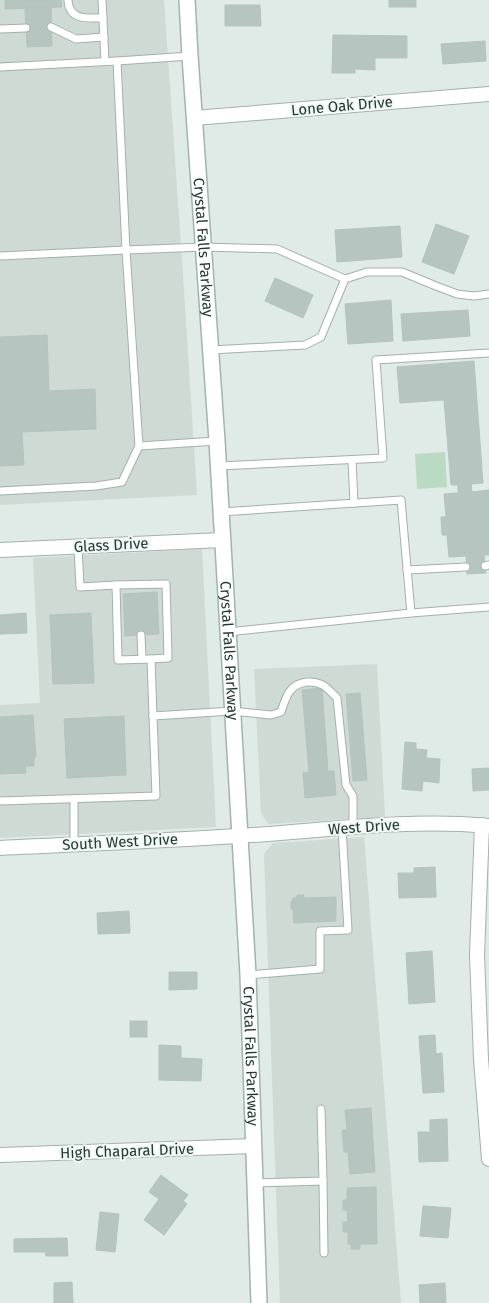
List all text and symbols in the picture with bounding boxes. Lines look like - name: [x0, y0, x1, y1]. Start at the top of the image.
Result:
- street label: Lone Oak Drive: [290, 93, 394, 119]
- street label: Crystal Falls Parkway: [190, 177, 217, 318]
- street label: Glass Drive: [73, 534, 149, 556]
- street label: Crystal Falls Parkway: [216, 580, 242, 722]
- street label: West Drive: [327, 816, 401, 838]
- street label: South West Drive: [62, 830, 178, 854]
- street label: Crystal Falls Parkway: [239, 986, 262, 1127]
- street label: High Chaparal Drive: [60, 1140, 194, 1162]

